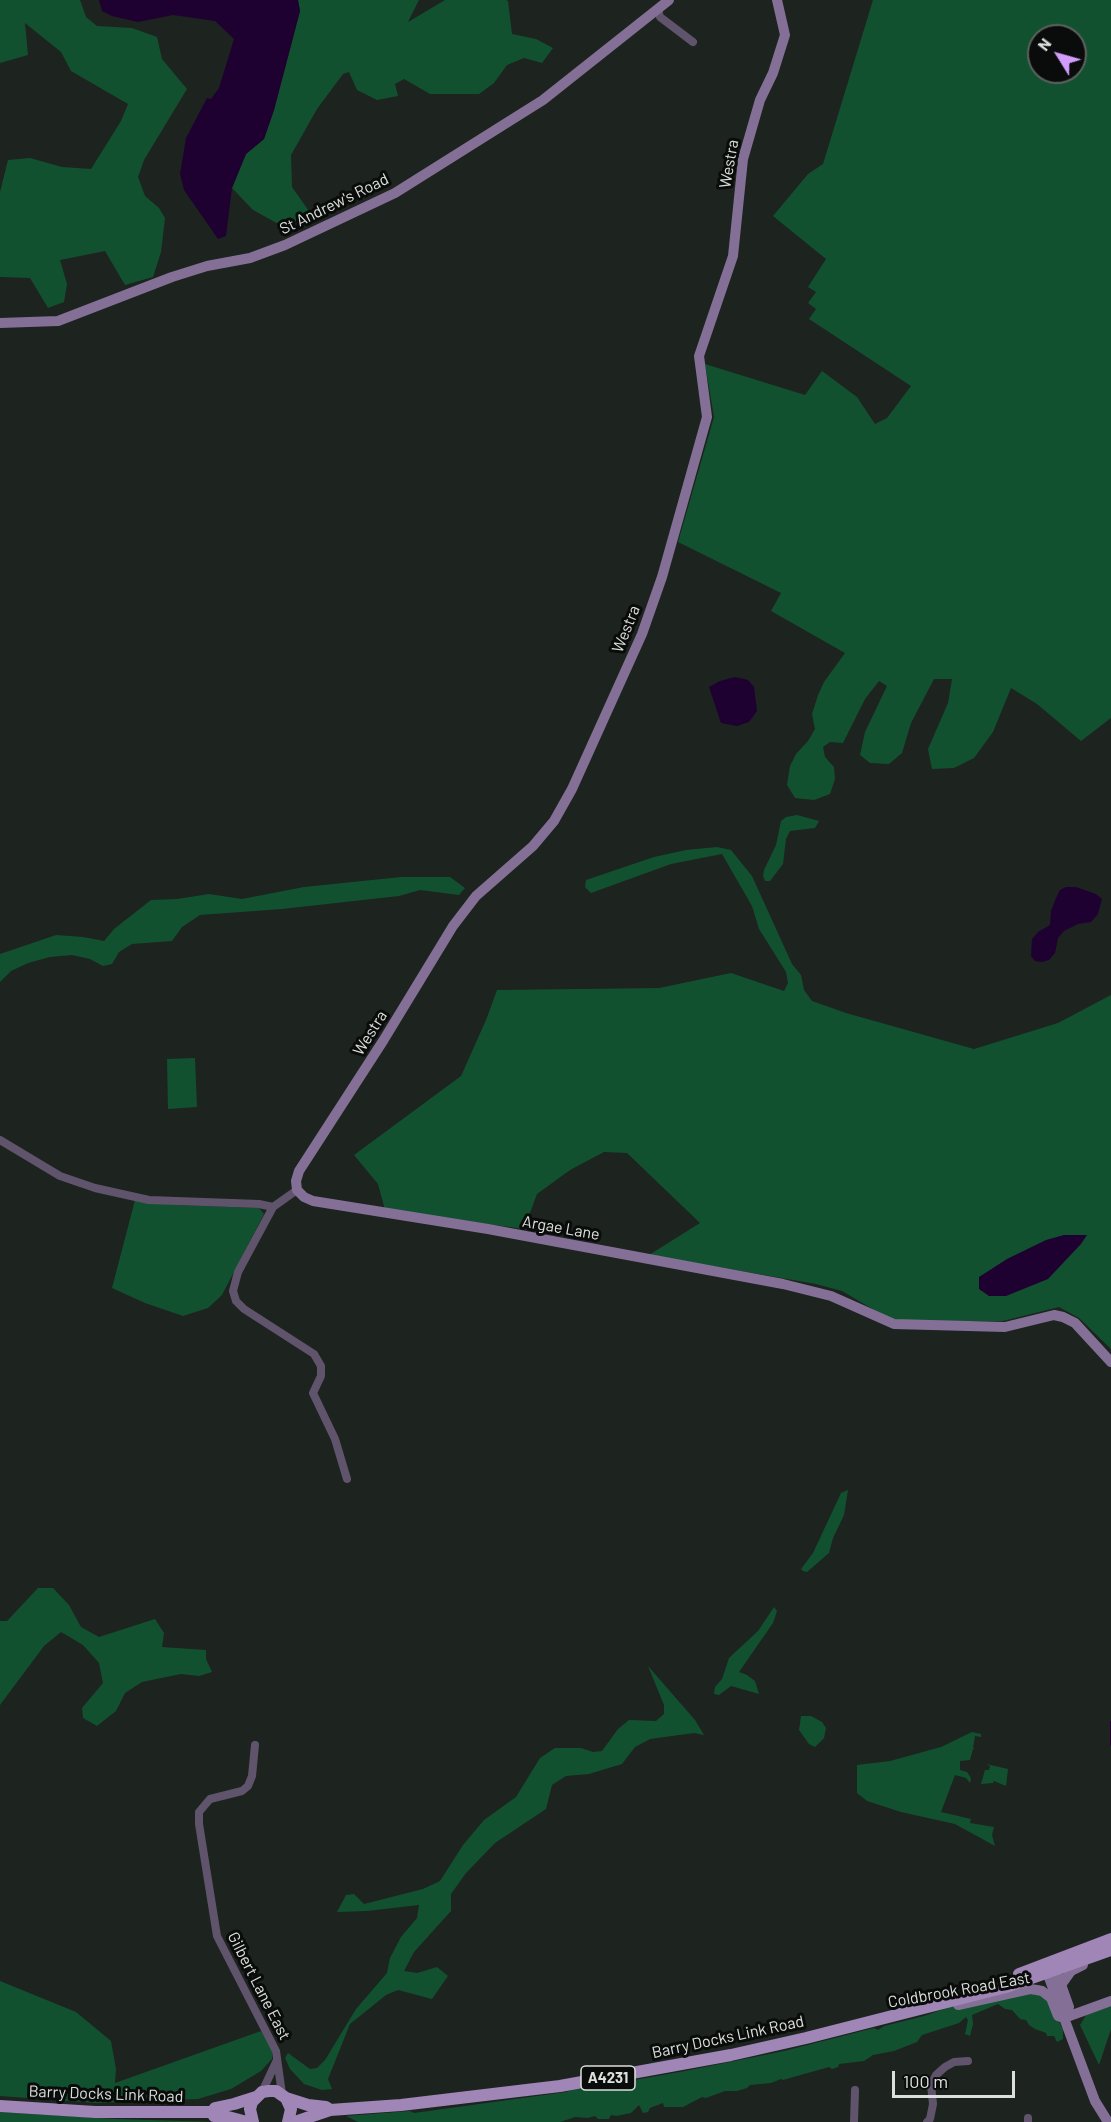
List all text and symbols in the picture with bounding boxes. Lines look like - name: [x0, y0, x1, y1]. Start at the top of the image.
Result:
- north arrow: [1027, 24, 1087, 84]
- text: N: [1033, 34, 1055, 54]
- street label: Westra: [715, 138, 743, 190]
- street label: St Andrew's Road: [276, 169, 392, 239]
- street label: Westra: [608, 603, 644, 655]
- street label: Westra: [349, 1007, 391, 1059]
- street label: Argae Lane: [521, 1212, 601, 1244]
- street label: Gilbert Lane East: [224, 1929, 294, 2043]
- street label: Coldbrook Road East: [886, 1968, 1032, 2012]
- street label: Barry Docks Link Road: [650, 2012, 806, 2062]
- scale bar: [895, 2059, 1018, 2097]
- road number: A4231: [581, 2066, 635, 2090]
- text: 100 m: [903, 2070, 948, 2092]
- street label: Barry Docks Link Road: [28, 2082, 184, 2106]

